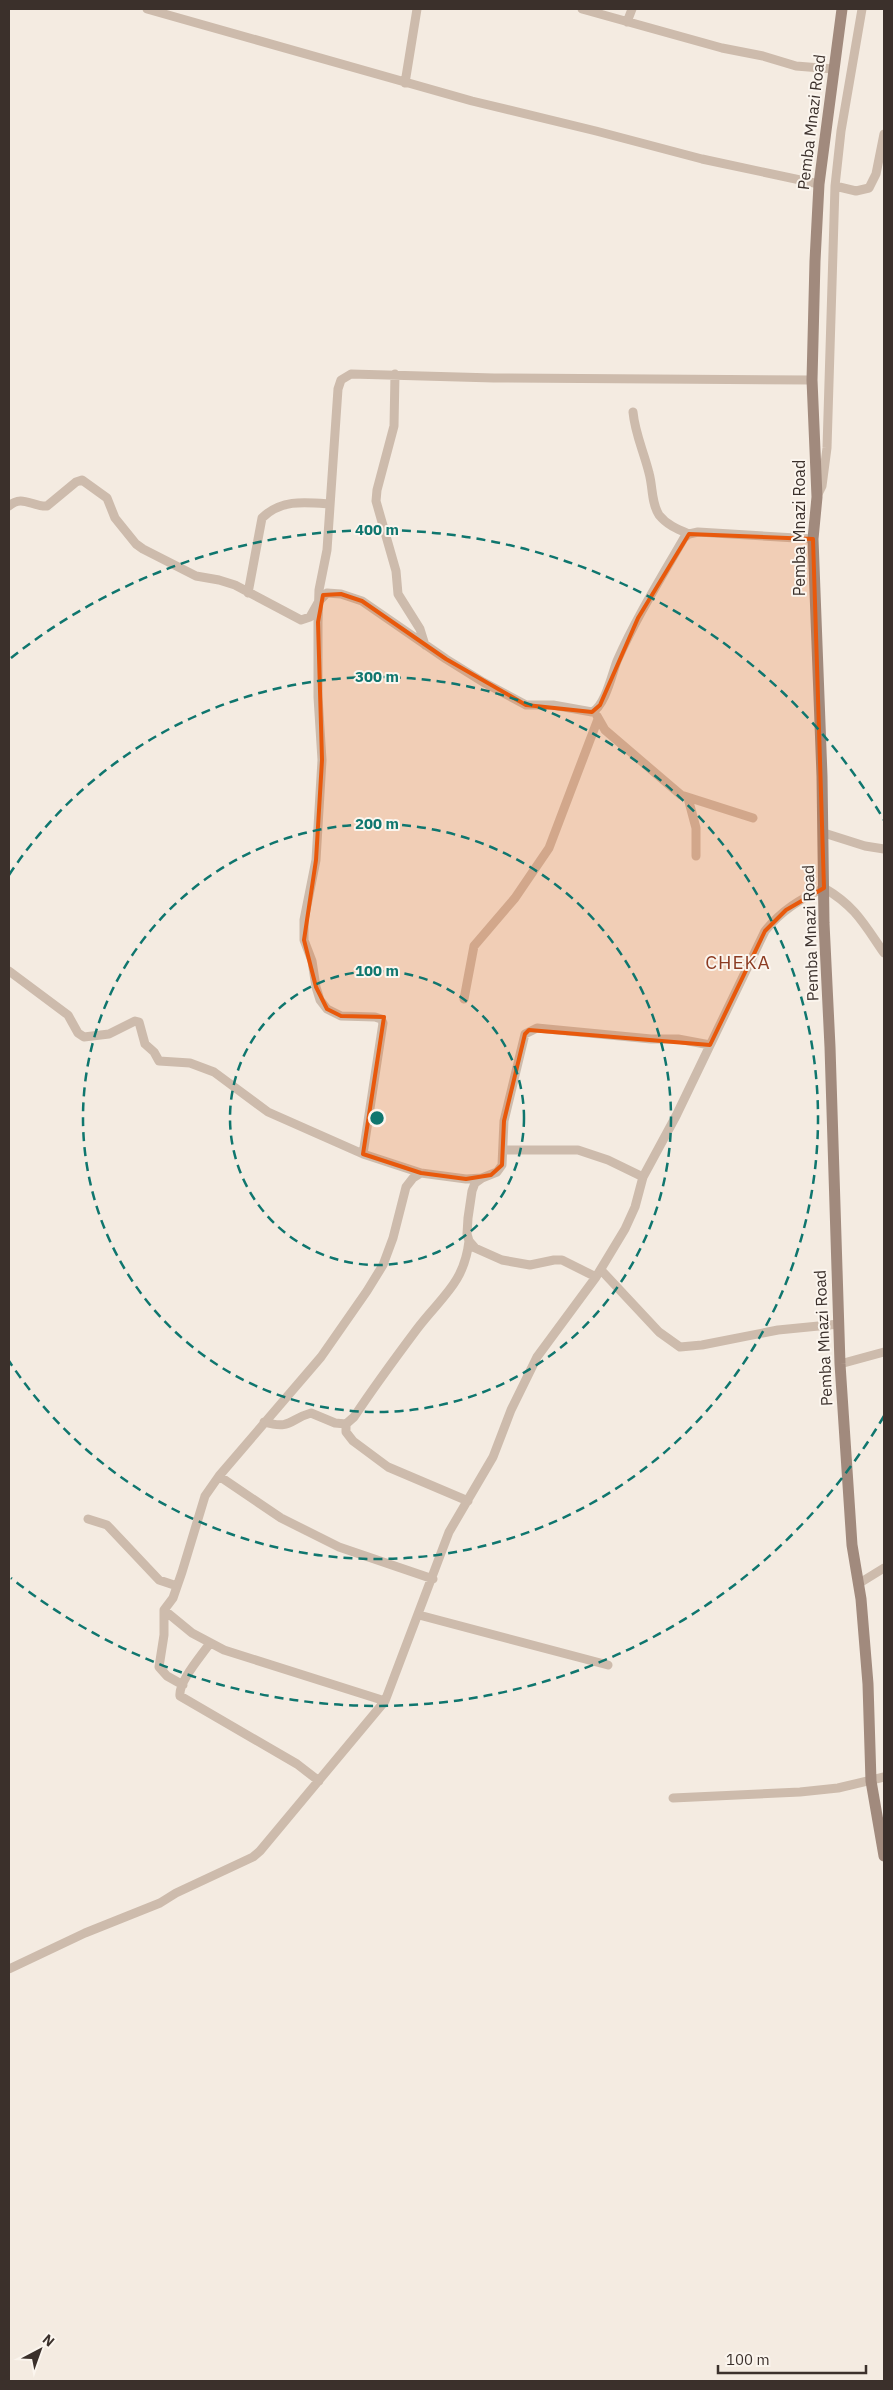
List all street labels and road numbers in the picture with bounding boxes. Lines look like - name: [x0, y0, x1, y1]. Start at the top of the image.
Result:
- street label: Pemba Mnazi Road: [793, 53, 829, 191]
- street label: Pemba Mnazi Road: [789, 460, 809, 596]
- street label: Pemba Mnazi Road: [798, 865, 822, 1001]
- street label: Pemba Mnazi Road: [809, 1269, 837, 1407]

